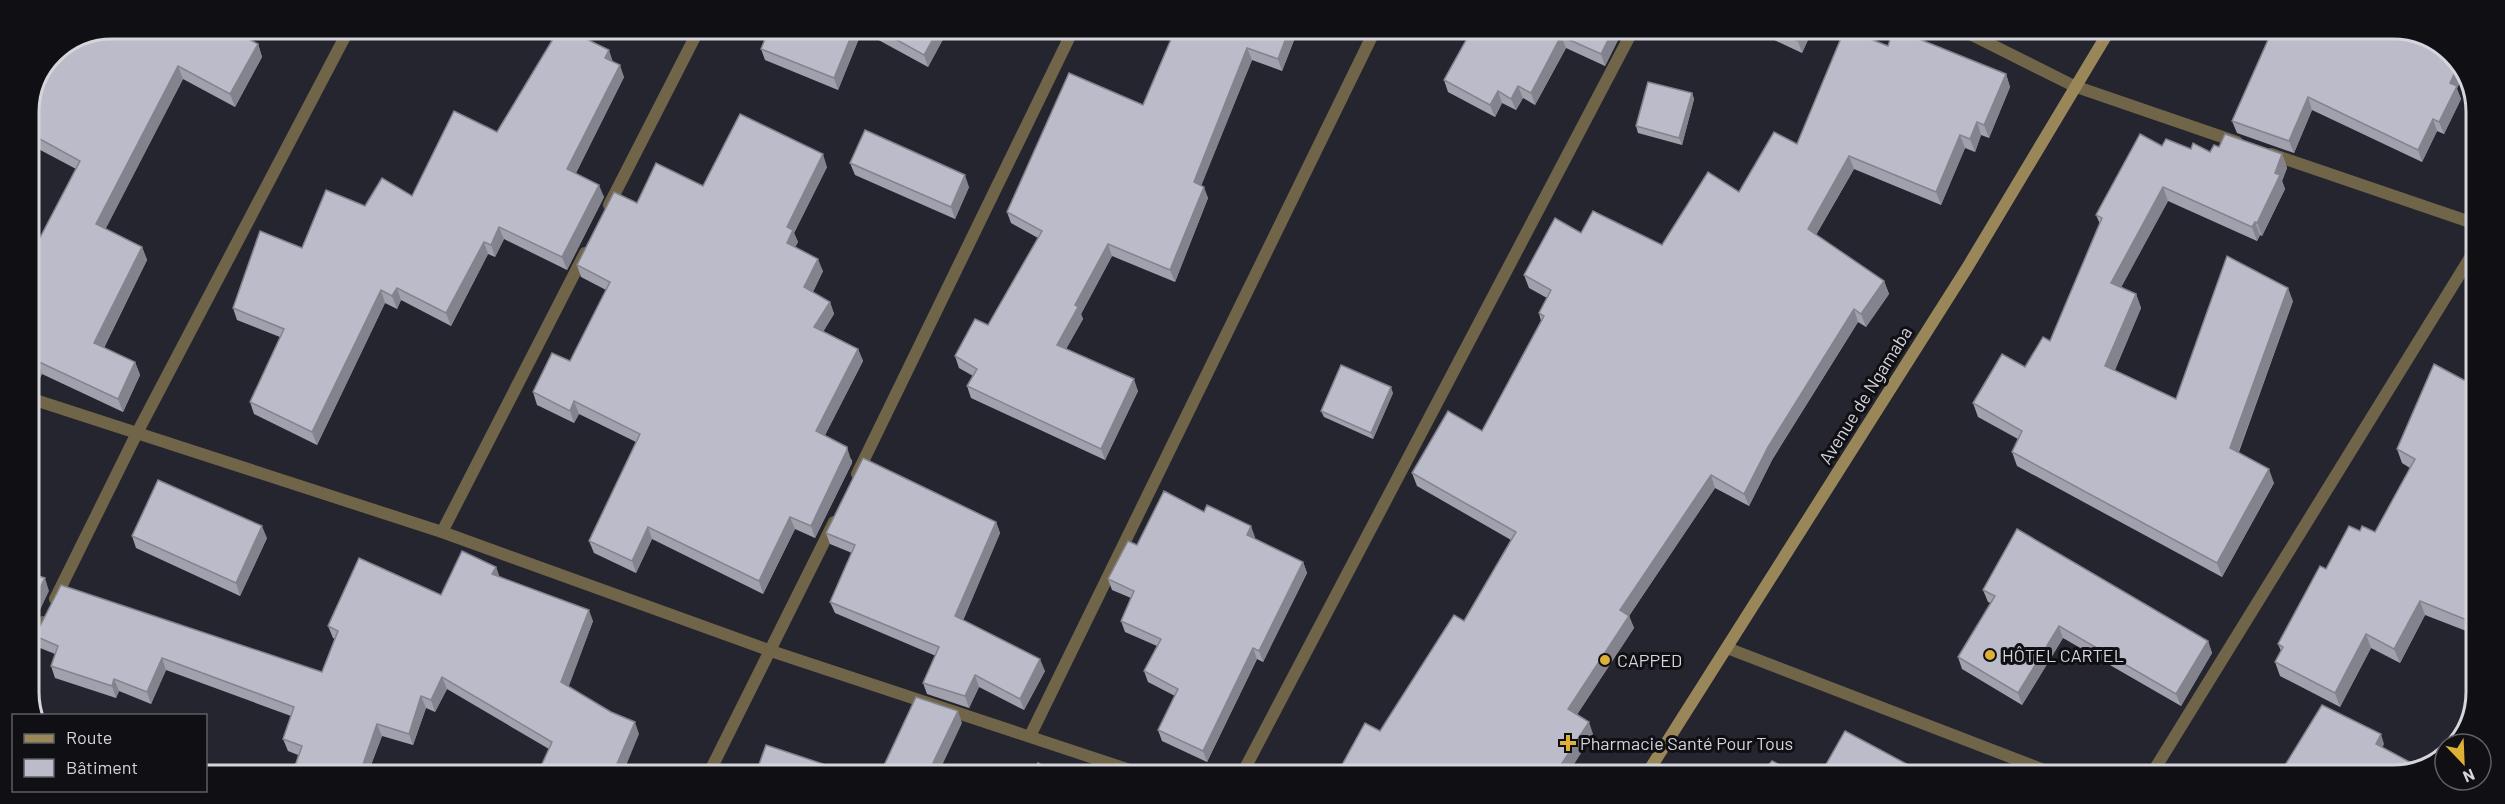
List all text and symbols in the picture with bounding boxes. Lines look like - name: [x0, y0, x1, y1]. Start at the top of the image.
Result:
- street label: Avenue de Ngamaba: [1814, 322, 1916, 468]
- place label: HÔTEL CARTEL: [2002, 644, 2124, 666]
- marker: HÔTEL CARTEL: [1983, 648, 1997, 662]
- place label: CAPPED: [1617, 649, 1682, 671]
- marker: CAPPED: [1598, 653, 1612, 667]
- legend: [12, 714, 207, 792]
- text: Route: [66, 726, 112, 748]
- place label: Pharmacie Santé Pour Tous: [1580, 732, 1793, 754]
- north arrow: [2433, 732, 2493, 792]
- marker: Pharmacie Santé Pour Tous: [1561, 736, 1575, 750]
- text: Bâtiment: [66, 756, 138, 778]
- text: N: [2460, 765, 2478, 787]

